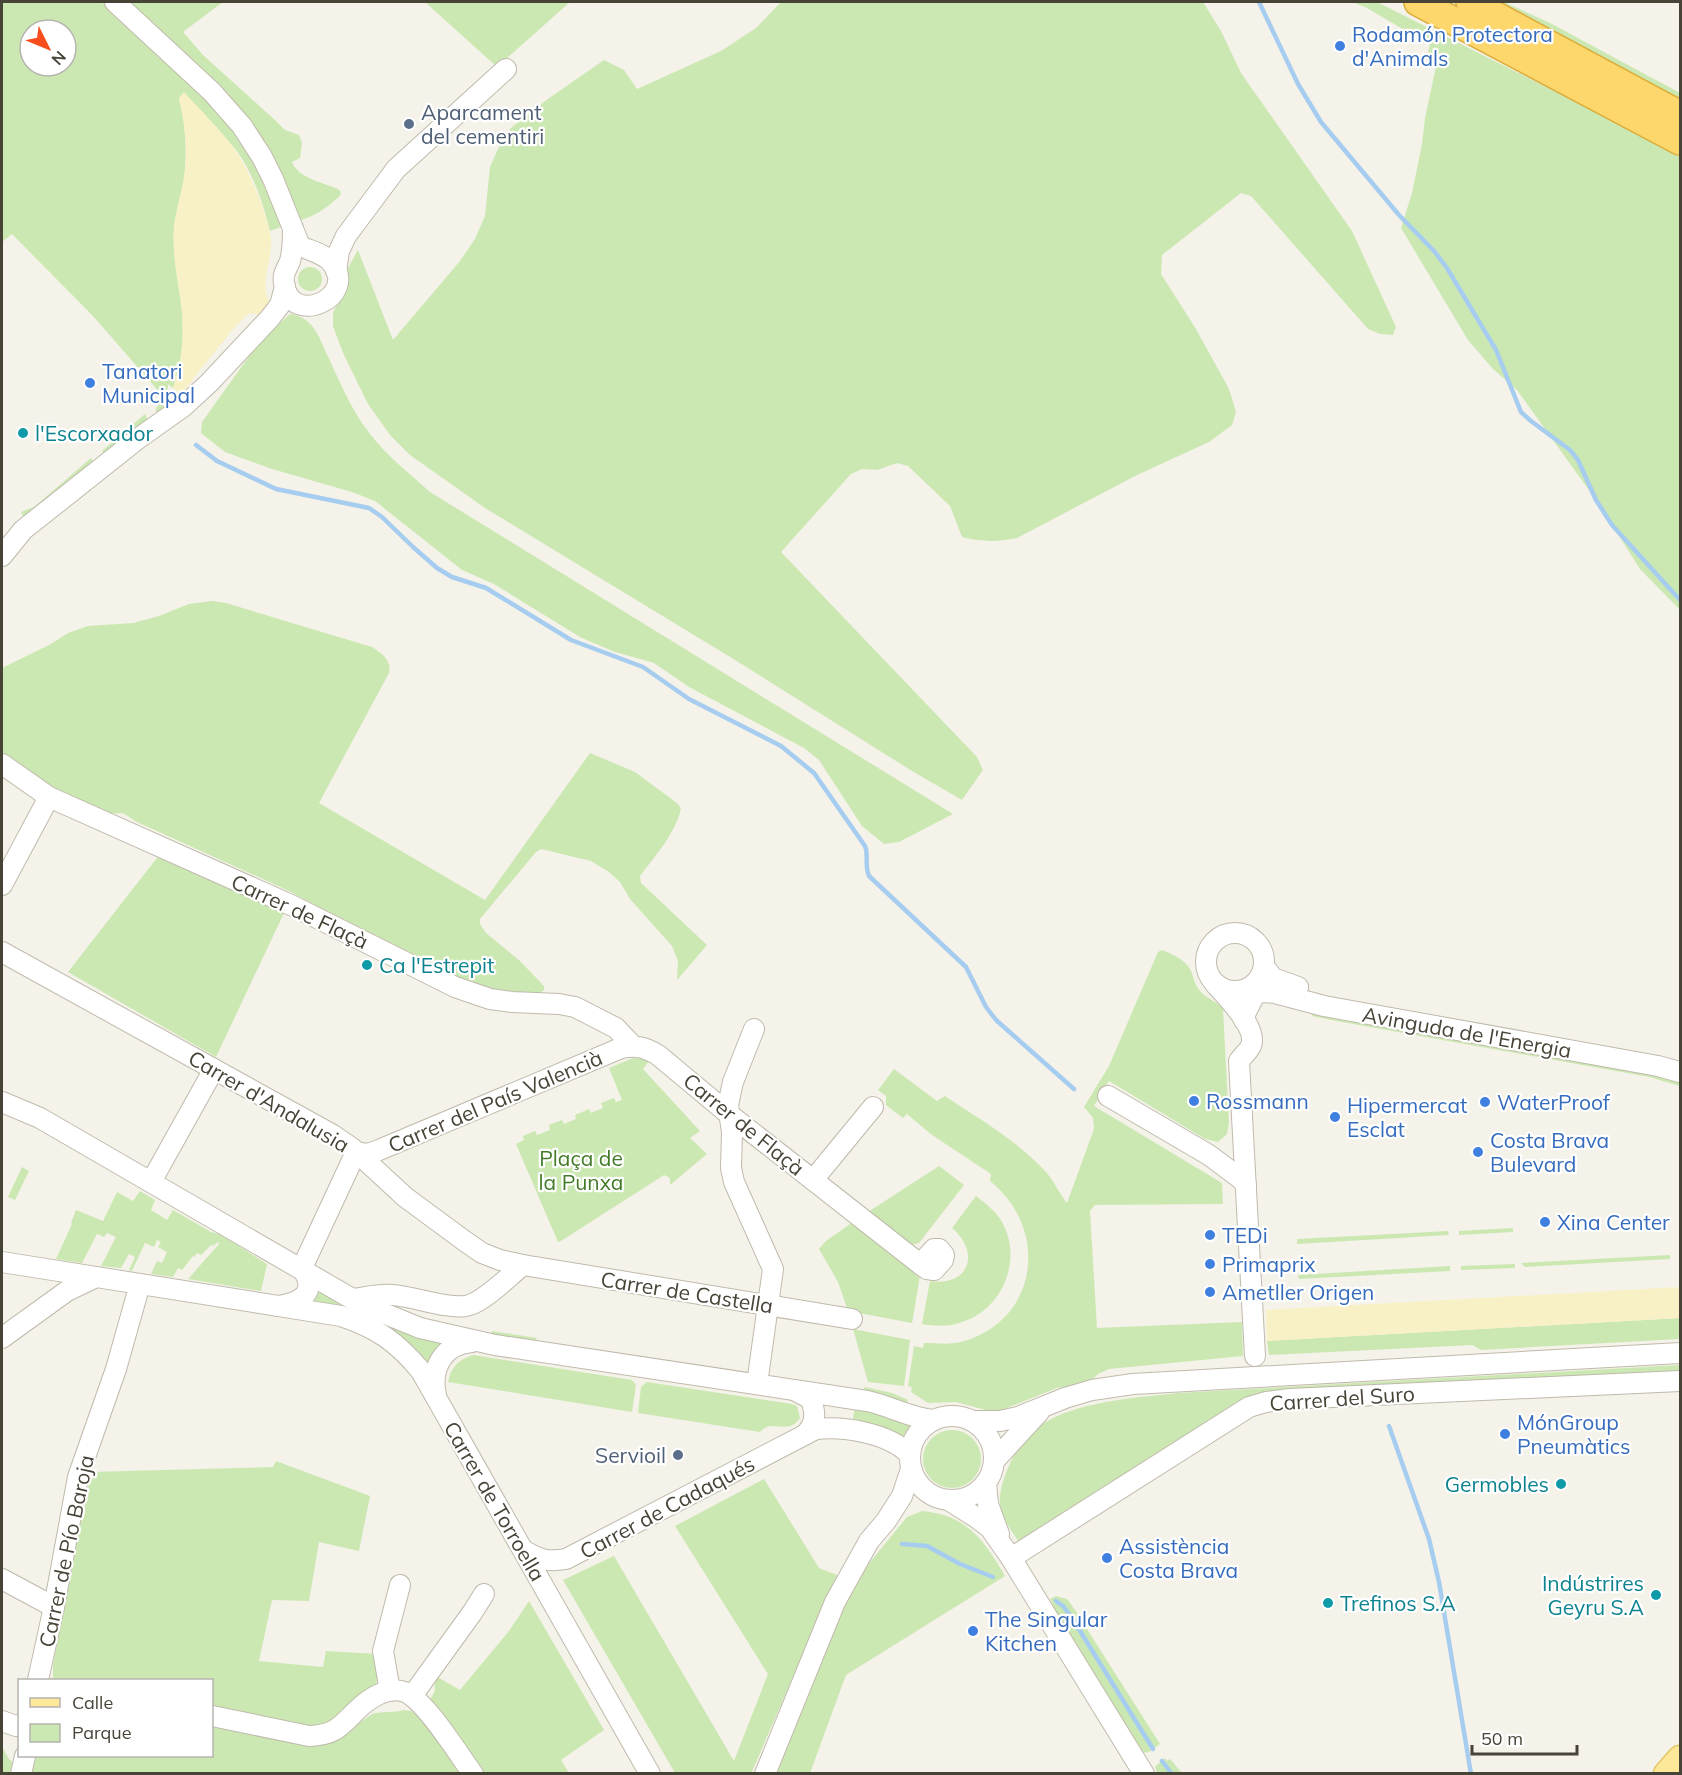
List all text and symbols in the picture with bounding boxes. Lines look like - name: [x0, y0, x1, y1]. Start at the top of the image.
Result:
- north arrow: [18, 18, 78, 78]
- place label: Rodamón Protectora d'Animals: [1352, 21, 1553, 71]
- marker: Rodamón Protectora d'Animals: [1333, 39, 1347, 53]
- text: N: [48, 47, 70, 69]
- place label: Aparcament del cementiri: [421, 99, 544, 149]
- marker: Aparcament del cementiri: [402, 117, 416, 131]
- place label: Tanatori Municipal: [102, 358, 195, 408]
- marker: Tanatori Municipal: [83, 376, 97, 390]
- place label: l'Escorxador: [35, 420, 153, 446]
- marker: l'Escorxador: [16, 426, 30, 440]
- street label: Carrer de Flaçà: [227, 868, 373, 954]
- place label: Ca l'Estrepit: [379, 952, 494, 978]
- marker: Ca l'Estrepit: [360, 958, 374, 972]
- street label: Avinguda de l'Energia: [1360, 1001, 1574, 1063]
- street label: Carrer d'Andalusia: [184, 1044, 354, 1158]
- street label: Carrer del País Valencià: [384, 1044, 606, 1158]
- street label: Carrer de Flaçà: [678, 1067, 810, 1181]
- place label: Rossmann: [1206, 1088, 1309, 1114]
- place label: WaterProof: [1497, 1089, 1611, 1115]
- place label: Hipermercat Esclat: [1347, 1092, 1467, 1142]
- marker: Rossmann: [1187, 1094, 1201, 1108]
- marker: WaterProof: [1478, 1095, 1492, 1109]
- marker: Hipermercat Esclat: [1328, 1110, 1342, 1124]
- place label: Costa Brava Bulevard: [1490, 1127, 1609, 1177]
- park label: Plaça de la Punxa: [539, 1145, 623, 1195]
- marker: Costa Brava Bulevard: [1471, 1145, 1485, 1159]
- place label: Xina Center: [1557, 1209, 1670, 1235]
- marker: Xina Center: [1538, 1215, 1552, 1229]
- place label: TEDi: [1222, 1222, 1268, 1248]
- marker: TEDi: [1203, 1228, 1217, 1242]
- place label: Primaprix: [1222, 1251, 1316, 1277]
- marker: Primaprix: [1203, 1257, 1217, 1271]
- street label: Carrer de Castella: [599, 1266, 775, 1318]
- place label: Ametller Origen: [1222, 1279, 1374, 1305]
- marker: Ametller Origen: [1203, 1285, 1217, 1299]
- street label: Carrer del Suro: [1269, 1380, 1415, 1416]
- place label: MónGroup Pneumàtics: [1517, 1409, 1631, 1459]
- street label: Carrer de Torroella: [439, 1417, 551, 1585]
- marker: MónGroup Pneumàtics: [1498, 1427, 1512, 1441]
- place label: Servioil: [595, 1442, 666, 1468]
- marker: Servioil: [671, 1448, 685, 1462]
- street label: Carrer de Cadaqués: [575, 1450, 759, 1564]
- street label: Carrer de Pío Baroja: [33, 1452, 99, 1650]
- place label: Germobles: [1445, 1471, 1549, 1497]
- marker: Germobles: [1554, 1477, 1568, 1491]
- place label: Assistència Costa Brava: [1119, 1533, 1238, 1583]
- marker: Assistència Costa Brava: [1100, 1551, 1114, 1565]
- place label: Indústrires Geyru S.A: [1542, 1570, 1645, 1620]
- marker: Indústrires Geyru S.A: [1649, 1588, 1663, 1602]
- place label: Trefinos S.A: [1340, 1590, 1456, 1616]
- marker: Trefinos S.A: [1321, 1596, 1335, 1610]
- place label: The Singular Kitchen: [985, 1606, 1108, 1656]
- marker: The Singular Kitchen: [966, 1624, 980, 1638]
- legend: [18, 1679, 213, 1757]
- text: Calle: [72, 1691, 113, 1714]
- scale bar: [1472, 1718, 1577, 1756]
- text: Parque: [72, 1721, 131, 1744]
- text: 50 m: [1481, 1727, 1523, 1750]

